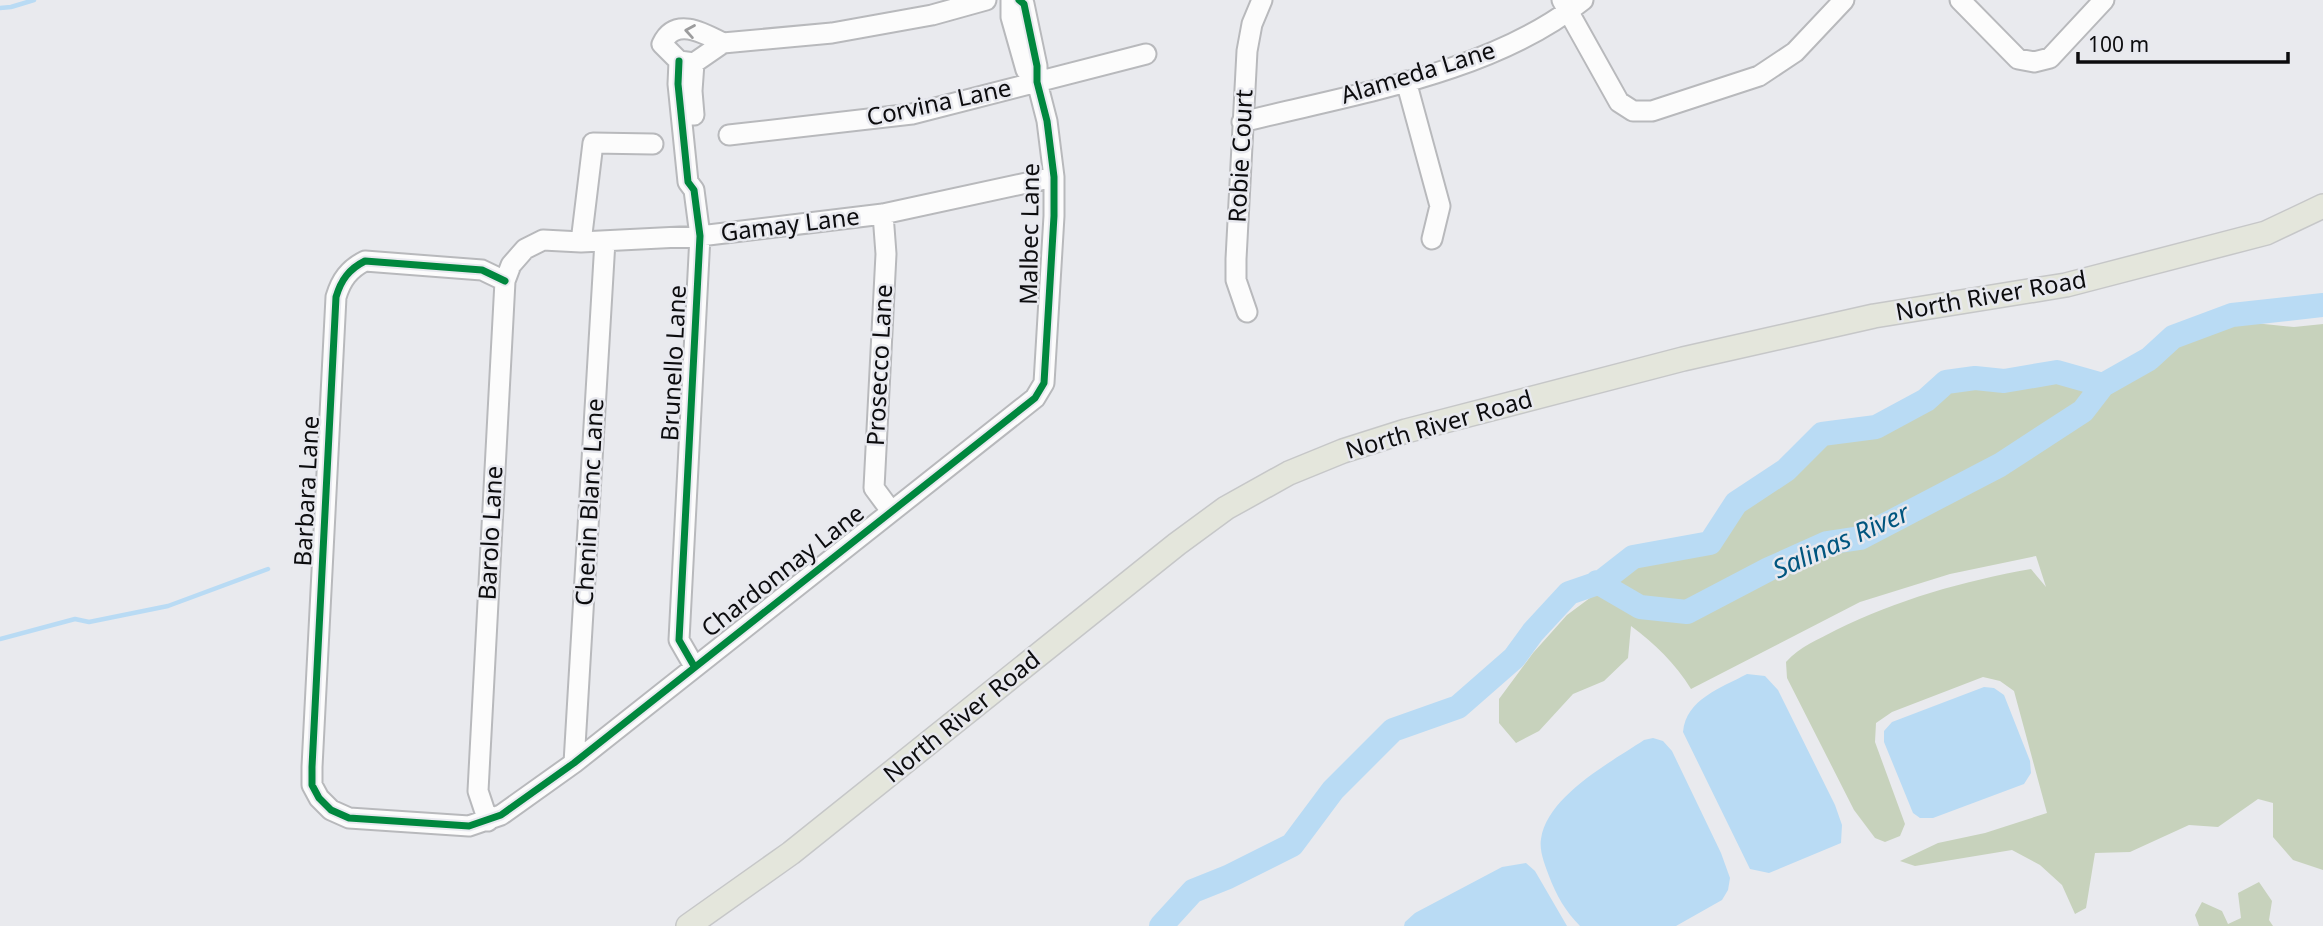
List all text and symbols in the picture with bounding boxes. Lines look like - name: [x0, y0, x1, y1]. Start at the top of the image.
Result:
- scale bar: [2078, 21, 2288, 65]
- one-way arrow: [684, 24, 696, 39]
- text: 100 m: [2088, 30, 2149, 58]
- street label: Alameda Lane: [1336, 32, 1499, 111]
- street label: Corvina Lane: [863, 70, 1014, 133]
- street label: Robie Court: [1220, 88, 1259, 223]
- street label: Malbec Lane: [1011, 163, 1046, 305]
- street label: Gamay Lane: [718, 199, 861, 248]
- street label: North River Road: [1893, 262, 2089, 328]
- street label: Prosecco Lane: [858, 283, 899, 447]
- street label: Brunello Lane: [652, 284, 693, 442]
- street label: North River Road: [1341, 381, 1536, 466]
- street label: Chenin Blanc Lane: [567, 397, 610, 607]
- street label: Barbara Lane: [285, 415, 326, 567]
- street label: Barolo Lane: [470, 465, 509, 601]
- water label: Salinas River: [1766, 493, 1916, 586]
- street label: Chardonnay Lane: [694, 496, 870, 644]
- street label: North River Road: [876, 642, 1046, 789]

